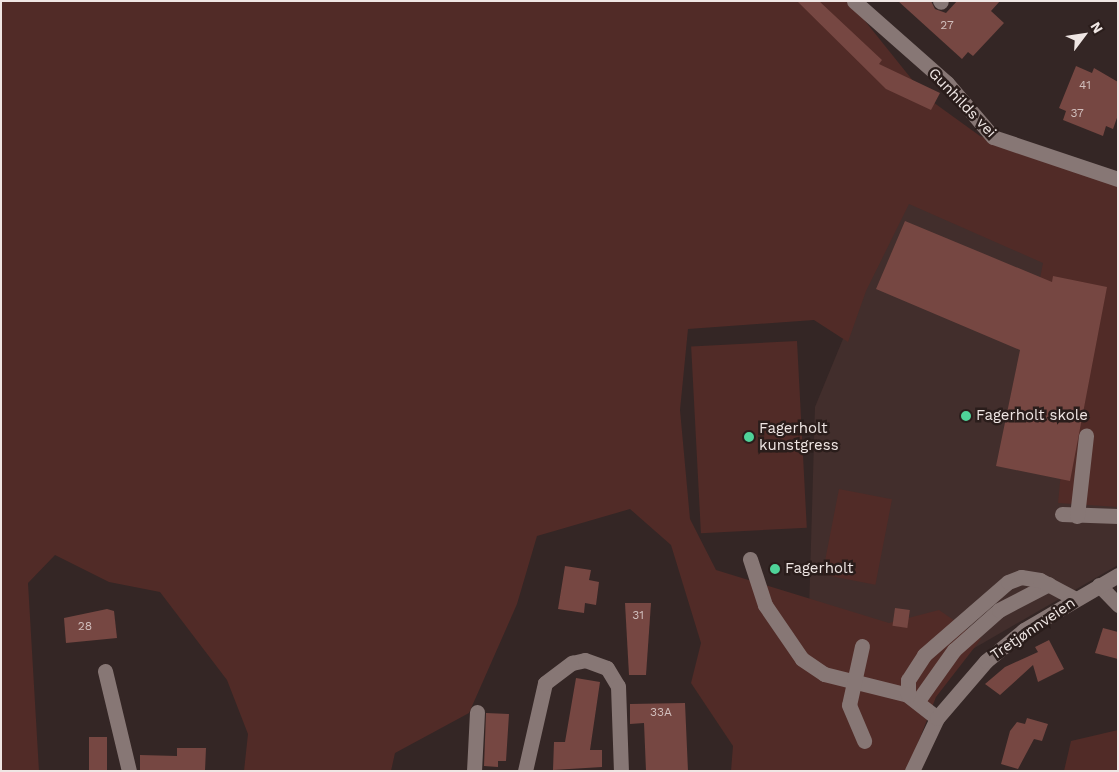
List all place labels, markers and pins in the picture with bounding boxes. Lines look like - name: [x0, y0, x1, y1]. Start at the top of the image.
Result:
- place label: Fagerholt skole: [976, 407, 1088, 425]
- marker: Fagerholt skole: [960, 410, 972, 422]
- place label: Fagerholt kunstgress: [759, 419, 839, 454]
- marker: Fagerholt kunstgress: [743, 431, 755, 443]
- place label: Fagerholt: [785, 560, 853, 578]
- marker: Fagerholt: [769, 563, 781, 575]

